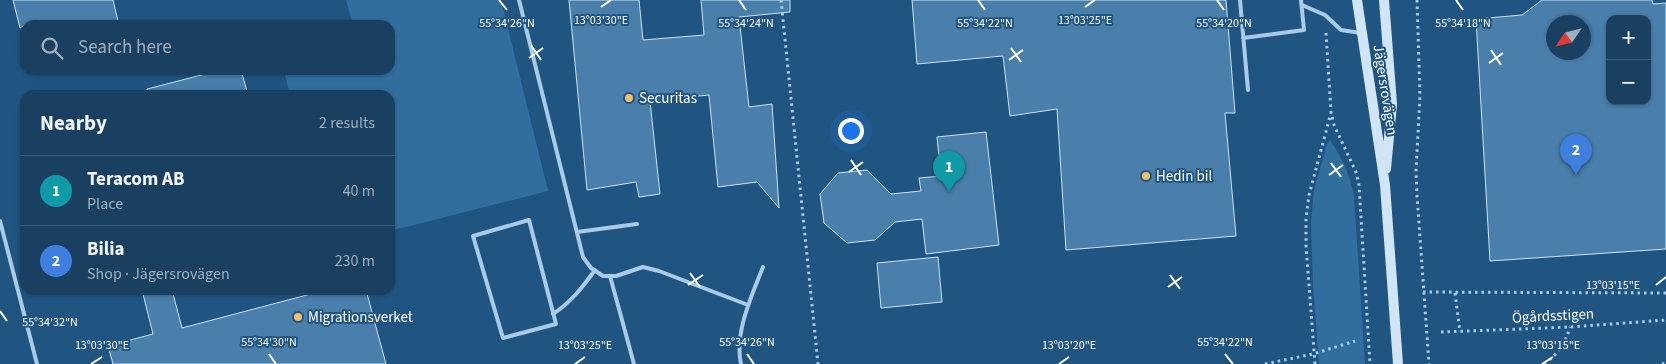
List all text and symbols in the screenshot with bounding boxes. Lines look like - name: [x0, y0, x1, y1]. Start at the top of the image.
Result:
- text: 13°03'30"E: [574, 12, 628, 29]
- text: 13°03'25"E: [1058, 12, 1112, 29]
- text: 55°34'26"N: [479, 15, 535, 32]
- text: 55°34'24"N: [718, 15, 774, 32]
- text: 55°34'22"N: [957, 15, 1013, 32]
- text: 55°34'20"N: [1196, 15, 1252, 32]
- text: 55°34'18"N: [1435, 15, 1491, 32]
- north arrow: [1546, 15, 1591, 60]
- map controls: [1606, 15, 1651, 105]
- button: +: [1606, 15, 1651, 60]
- search box: [20, 20, 395, 75]
- icon: search: [38, 34, 66, 62]
- text: Search here: [78, 34, 172, 61]
- street label: Jägersrovägen: [1367, 43, 1403, 137]
- button: −: [1606, 60, 1651, 105]
- place label: Securitas: [639, 88, 697, 109]
- marker: Securitas: [623, 92, 635, 104]
- text: Nearby: [40, 108, 107, 138]
- text: 2 results: [319, 112, 375, 134]
- your location: [838, 118, 864, 144]
- pin: 2: [1560, 134, 1592, 175]
- pin: 1: [933, 151, 965, 192]
- text: Teracom AB: [87, 166, 184, 193]
- place label: Hedin bil: [1156, 166, 1212, 187]
- marker: Hedin bil: [1140, 170, 1152, 182]
- text: 1: [52, 180, 60, 202]
- text: 40 m: [343, 180, 375, 202]
- text: Place: [87, 193, 123, 215]
- text: Bilia: [87, 236, 124, 263]
- text: 2: [52, 250, 60, 272]
- text: 230 m: [335, 250, 375, 272]
- text: Shop · Jägersrovägen: [87, 263, 230, 285]
- text: 13°03'15"E: [1586, 277, 1640, 294]
- street label: Ögårdsstigen: [1511, 303, 1595, 329]
- place label: Migrationsverket: [308, 307, 413, 328]
- marker: Migrationsverket: [292, 311, 304, 323]
- text: 55°34'32"N: [22, 314, 78, 331]
- text: 55°34'30"N: [241, 334, 297, 351]
- text: 55°34'26"N: [719, 334, 775, 351]
- text: 55°34'22"N: [1197, 334, 1253, 351]
- text: 13°03'30"E: [75, 337, 129, 354]
- text: 13°03'25"E: [558, 337, 612, 354]
- text: 13°03'20"E: [1042, 337, 1096, 354]
- text: 13°03'15"E: [1526, 337, 1580, 354]

